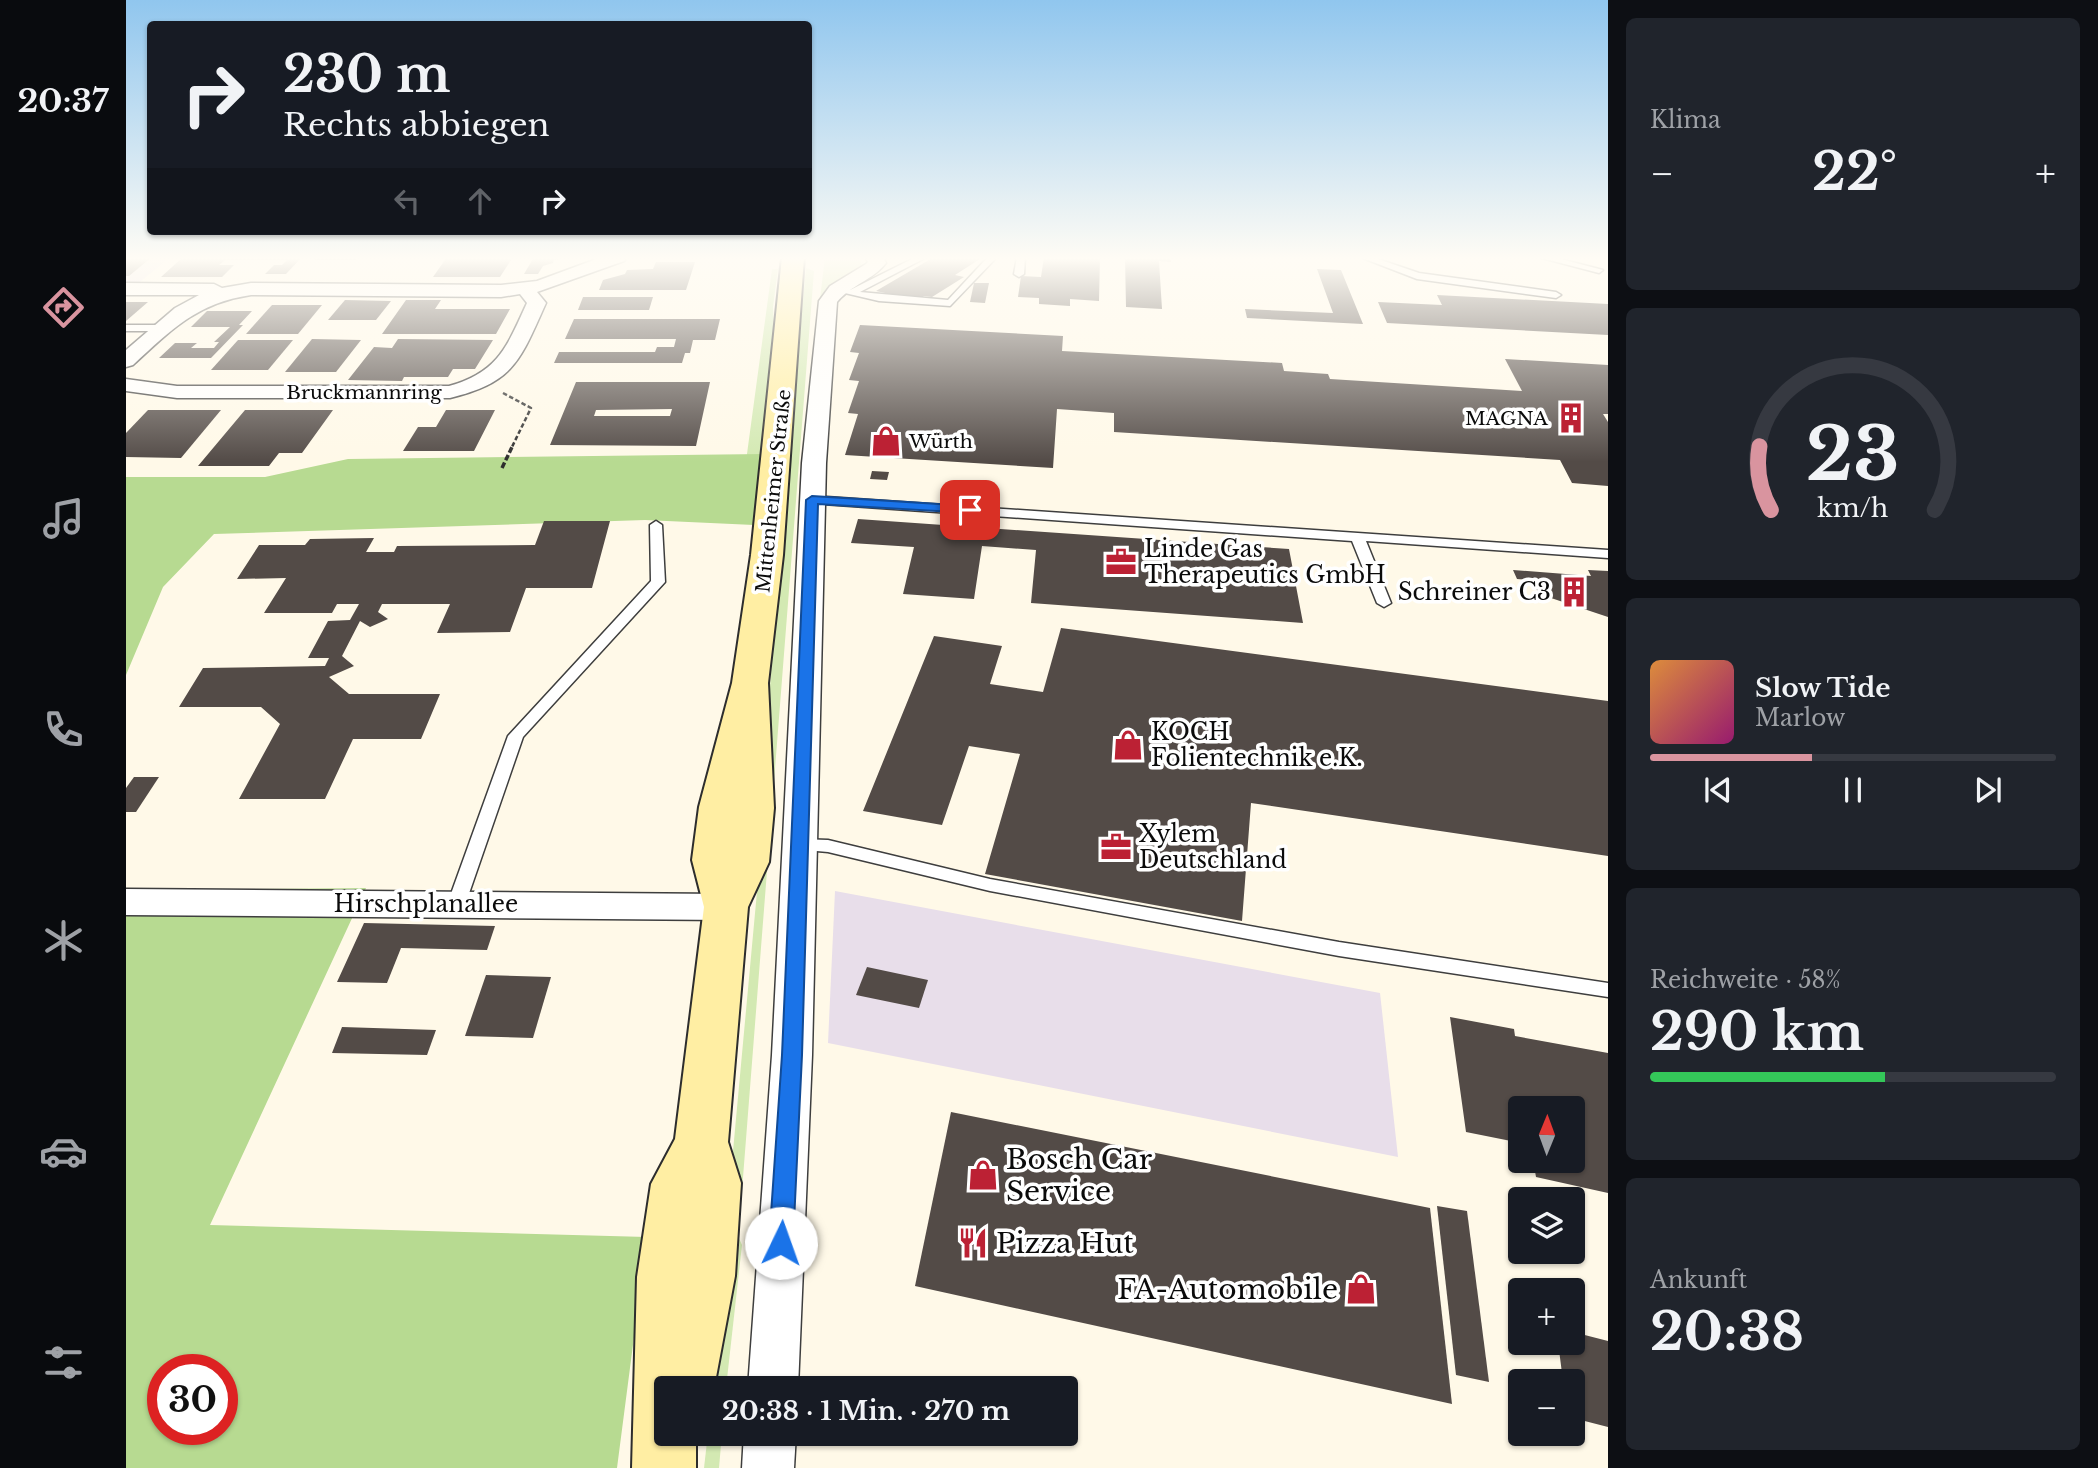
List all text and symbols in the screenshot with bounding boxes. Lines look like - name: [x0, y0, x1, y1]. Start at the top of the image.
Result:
- text: 230 m: [283, 44, 450, 105]
- icon: right: [168, 49, 259, 140]
- text: 20:37: [18, 81, 108, 121]
- text: Rechts abbiegen: [283, 105, 550, 145]
- text: Klima: [1650, 106, 1721, 134]
- text: 22°: [1812, 140, 1897, 204]
- text: −: [1650, 150, 1674, 197]
- text: +: [2035, 150, 2056, 197]
- icon: left: [388, 182, 426, 220]
- icon: ahead: [461, 182, 499, 220]
- icon: right: [534, 182, 572, 220]
- icon: directions: [39, 283, 88, 332]
- street label: Bruckmannring: [286, 381, 442, 404]
- street label: Mittenheimer Straße: [751, 388, 796, 594]
- building icon: MAGNA: [1554, 401, 1588, 435]
- place label: MAGNA: [1465, 407, 1548, 430]
- text: 23: [1806, 409, 1900, 500]
- shop icon: Würth: [869, 424, 903, 458]
- place label: Würth: [908, 430, 973, 453]
- pin: [940, 480, 1000, 540]
- icon: arrive: [951, 491, 989, 529]
- text: km/h: [1818, 493, 1888, 524]
- icon: music: [39, 494, 88, 543]
- place label: Linde Gas Therapeutics GmbH: [1144, 535, 1386, 589]
- office icon: Linde Gas Therapeutics GmbH: [1104, 545, 1138, 579]
- building icon: Schreiner C3: [1557, 575, 1591, 609]
- place label: Schreiner C3: [1398, 578, 1551, 606]
- text: Slow Tide: [1755, 672, 1891, 704]
- text: Marlow: [1755, 704, 1845, 732]
- icon: phone: [39, 705, 88, 754]
- place label: KOCH Folientechnik e.K.: [1151, 718, 1362, 772]
- shop icon: KOCH Folientechnik e.K.: [1111, 728, 1145, 762]
- icon: previous: [1699, 771, 1737, 809]
- icon: pause: [1834, 771, 1872, 809]
- icon: next: [1969, 771, 2007, 809]
- place label: Xylem Deutschland: [1139, 820, 1287, 874]
- office icon: Xylem Deutschland: [1099, 830, 1133, 864]
- street label: Hirschplanallee: [334, 890, 518, 918]
- icon: climate: [39, 916, 88, 965]
- text: Reichweite · 58%: [1650, 966, 1841, 994]
- text: 290 km: [1650, 1000, 1864, 1064]
- north arrow: [1508, 1096, 1586, 1172]
- map controls: [1508, 1096, 1585, 1446]
- icon: car: [39, 1127, 88, 1176]
- place label: Bosch Car Service: [1006, 1142, 1153, 1209]
- shop icon: Bosch Car Service: [966, 1158, 1000, 1192]
- button: layers: [1508, 1187, 1585, 1264]
- position arrow: [744, 1206, 818, 1280]
- restaurant icon: Pizza Hut: [956, 1226, 990, 1260]
- place label: Pizza Hut: [996, 1226, 1134, 1261]
- text: Ankunft: [1650, 1266, 1747, 1294]
- place label: FA-Automobile: [1117, 1272, 1338, 1307]
- shop icon: FA-Automobile: [1344, 1272, 1378, 1306]
- button: +: [1508, 1278, 1585, 1355]
- text: 20:38: [1650, 1300, 1804, 1364]
- icon: filters: [39, 1338, 88, 1387]
- speed limit sign: 30: [147, 1354, 238, 1445]
- button: −: [1508, 1369, 1585, 1446]
- text: 20:38 · 1 Min. · 270 m: [722, 1395, 1010, 1427]

